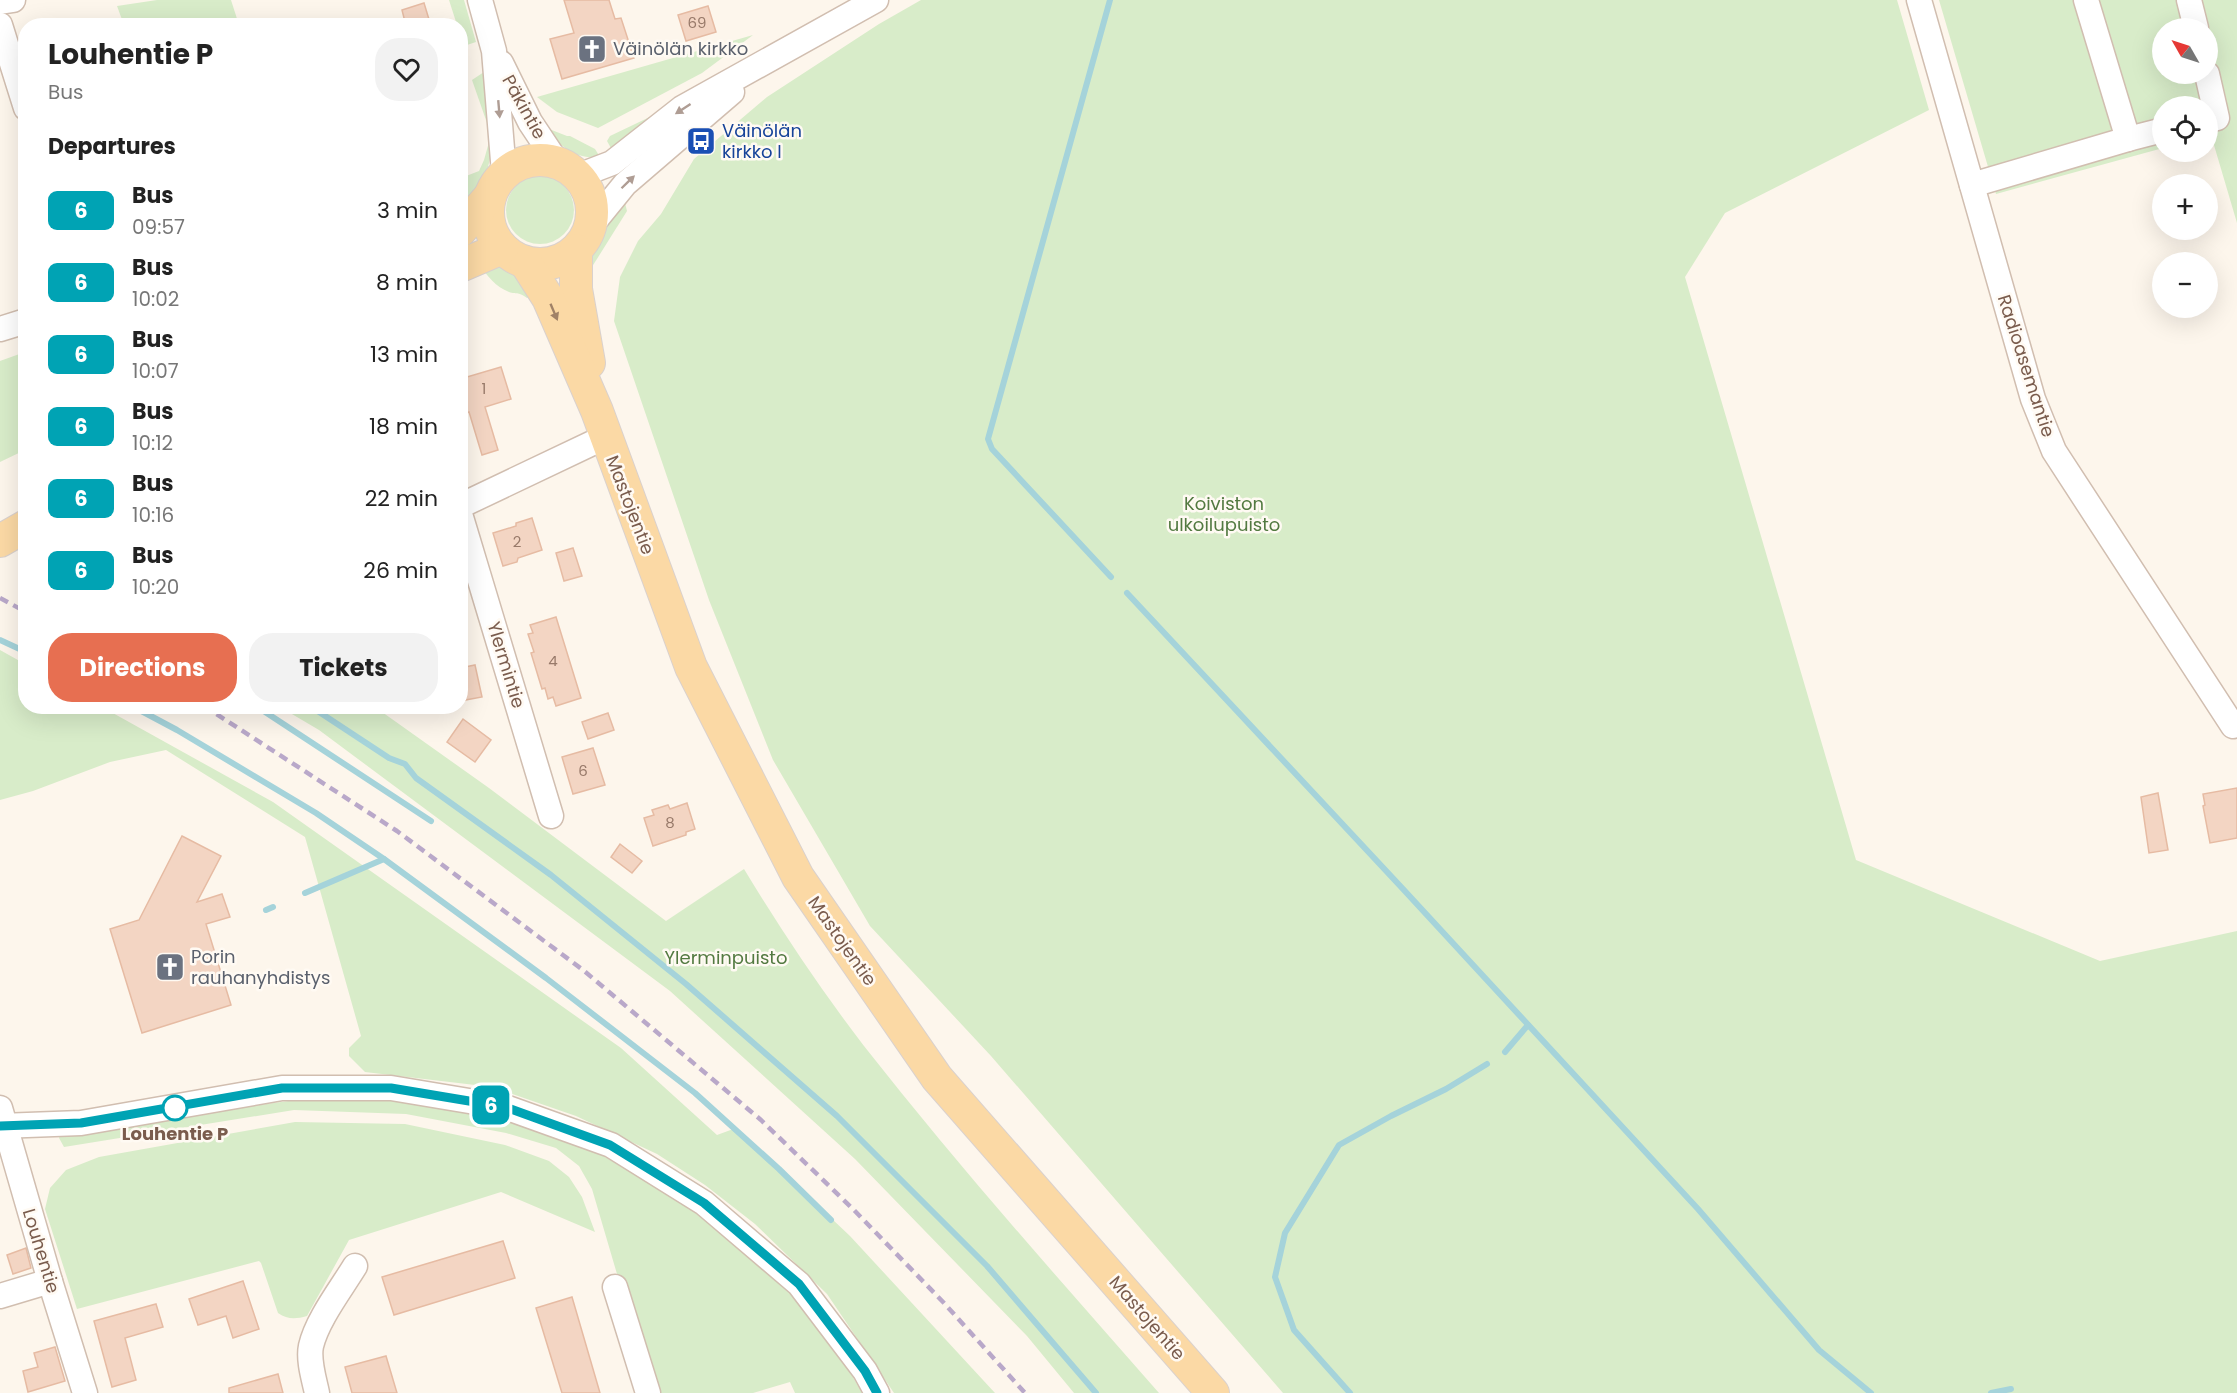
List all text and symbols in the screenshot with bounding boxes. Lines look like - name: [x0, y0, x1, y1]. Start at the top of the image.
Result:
- house number: 69: [688, 12, 706, 33]
- north arrow: [2152, 18, 2218, 84]
- map controls: [2152, 18, 2218, 318]
- church icon: Väinölän kirkko: [576, 33, 608, 65]
- text: Louhentie P: [48, 35, 213, 74]
- place label: Väinölän kirkko: [613, 36, 748, 61]
- button: heart: [375, 38, 438, 101]
- street label: Päkintie: [497, 70, 552, 143]
- text: Bus: [48, 78, 84, 106]
- button: locate: [2152, 96, 2218, 162]
- one-way arrow: [494, 99, 504, 118]
- one-way arrow: [675, 103, 691, 114]
- place label: Väinölän kirkko I: [722, 118, 802, 164]
- bus stop icon: Väinölän kirkko I: [685, 125, 717, 157]
- text: Departures: [48, 131, 176, 162]
- button: +: [2152, 174, 2218, 240]
- one-way arrow: [620, 176, 634, 190]
- text: Bus: [132, 180, 174, 211]
- text: 3 min: [377, 195, 438, 226]
- text: 6: [74, 196, 88, 225]
- text: 09:57: [132, 213, 185, 241]
- text: Bus: [132, 252, 174, 283]
- button: −: [2152, 252, 2218, 318]
- text: 8 min: [376, 267, 438, 298]
- text: 6: [74, 268, 88, 297]
- text: 10:02: [132, 285, 179, 313]
- street label: Radioasemantie: [1992, 291, 2061, 440]
- one-way arrow: [549, 304, 559, 322]
- text: Bus: [132, 324, 174, 355]
- text: 13 min: [370, 339, 438, 370]
- text: 6: [74, 340, 88, 369]
- text: 10:07: [132, 357, 179, 385]
- house number: 1: [482, 378, 486, 399]
- text: Bus: [132, 396, 174, 427]
- text: 18 min: [369, 411, 438, 442]
- text: 6: [74, 412, 88, 441]
- text: 10:12: [132, 429, 173, 457]
- street label: Mastojentie: [600, 452, 661, 558]
- text: Bus: [132, 468, 174, 499]
- text: 22 min: [365, 483, 438, 514]
- text: 6: [74, 484, 88, 513]
- park label: Koiviston ulkoilupuisto: [1168, 491, 1280, 537]
- text: 10:16: [132, 501, 174, 529]
- house number: 2: [513, 531, 521, 552]
- text: Bus: [132, 540, 174, 571]
- text: 26 min: [363, 555, 438, 586]
- text: 6: [74, 556, 88, 585]
- text: 10:20: [132, 573, 179, 601]
- street label: Ylermintie: [481, 618, 532, 711]
- button: Directions: [48, 633, 237, 702]
- button: Tickets: [249, 633, 438, 702]
- house number: 4: [548, 650, 558, 671]
- house number: 6: [578, 760, 588, 781]
- house number: 8: [665, 812, 675, 833]
- street label: Mastojentie: [802, 891, 883, 991]
- place label: Porin rauhanyhdistys: [191, 944, 330, 990]
- park label: Ylerminpuisto: [665, 945, 787, 970]
- church icon: Porin rauhanyhdistys: [154, 951, 186, 983]
- line badge: 6: [472, 1086, 510, 1124]
- text: 6: [484, 1091, 498, 1120]
- marker: Louhentie P: [162, 1095, 188, 1121]
- place label: Louhentie P: [122, 1121, 228, 1146]
- street label: Louhentie: [17, 1206, 66, 1296]
- street label: Mastojentie: [1104, 1270, 1191, 1365]

